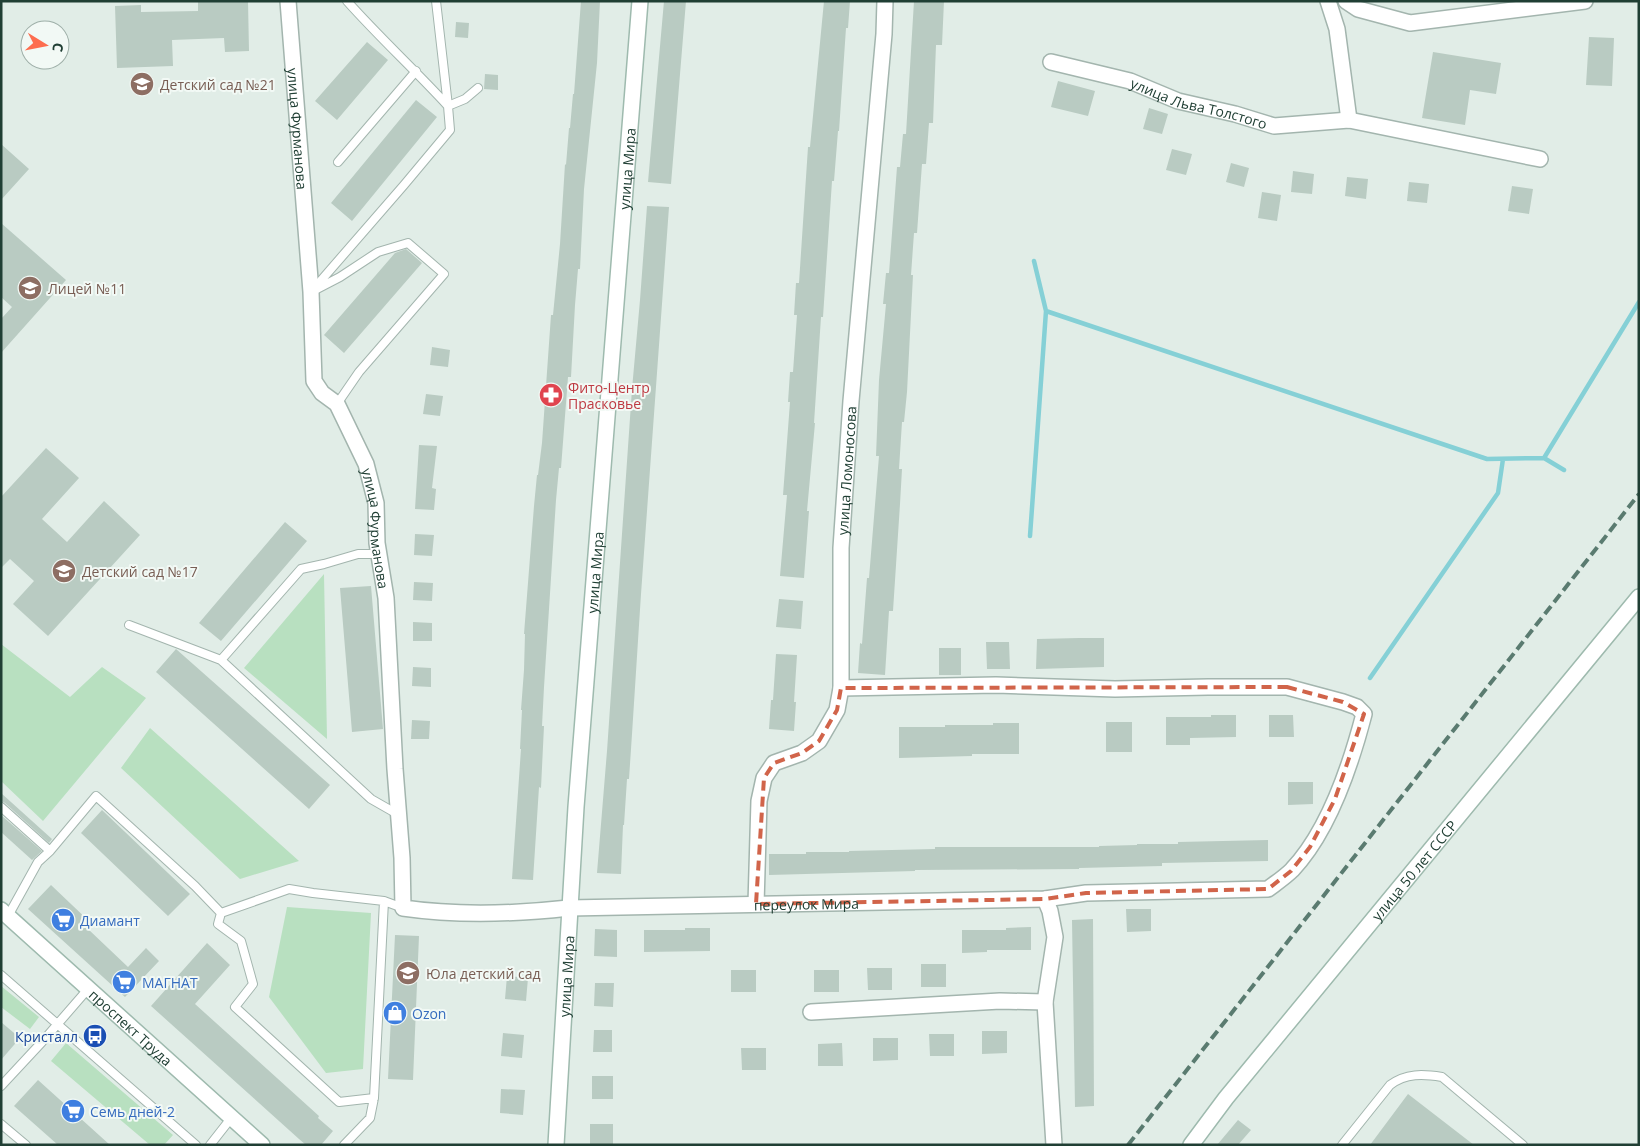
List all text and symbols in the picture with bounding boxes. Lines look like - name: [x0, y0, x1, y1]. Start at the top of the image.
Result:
- north arrow: [20, 20, 70, 70]
- text: С: [48, 41, 68, 53]
- street label: улица Фурманова: [284, 67, 312, 190]
- school or university icon: Детский сад №21: [129, 71, 155, 97]
- street label: улица Льва Толстого: [1128, 73, 1270, 133]
- place label: Детский сад №21: [160, 75, 276, 94]
- street label: улица Мира: [614, 127, 639, 210]
- school or university icon: Лицей №11: [17, 275, 43, 301]
- place label: Лицей №11: [48, 279, 126, 298]
- place label: Фито-Центр Прасковье: [568, 378, 650, 413]
- pharmacy icon: Фито-Центр Прасковье: [538, 382, 564, 408]
- street label: улица Ломоносова: [832, 405, 860, 536]
- street label: улица Фурманова: [358, 466, 394, 590]
- street label: улица Мира: [582, 531, 607, 614]
- school or university icon: Детский сад №17: [51, 558, 77, 584]
- place label: Детский сад №17: [82, 562, 198, 581]
- street label: улица 50 лет СССР: [1367, 816, 1461, 924]
- street label: переулок Мира: [754, 893, 859, 914]
- supermarket icon: Диамант: [50, 907, 76, 933]
- place label: Диамант: [80, 911, 140, 930]
- street label: улица Мира: [554, 935, 578, 1018]
- school or university icon: Юла детский сад: [395, 960, 421, 986]
- place label: Юла детский сад: [426, 964, 541, 983]
- supermarket icon: МАГНАТ: [111, 969, 137, 995]
- place label: МАГНАТ: [142, 973, 198, 992]
- street label: проспект Труда: [85, 985, 177, 1069]
- shop icon: Ozon: [382, 1000, 408, 1026]
- place label: Ozon: [412, 1004, 446, 1023]
- bus stop icon: Кристалл: [82, 1023, 108, 1049]
- place label: Кристалл: [15, 1027, 78, 1046]
- supermarket icon: Семь дней-2: [60, 1098, 86, 1124]
- place label: Семь дней-2: [90, 1102, 175, 1121]

